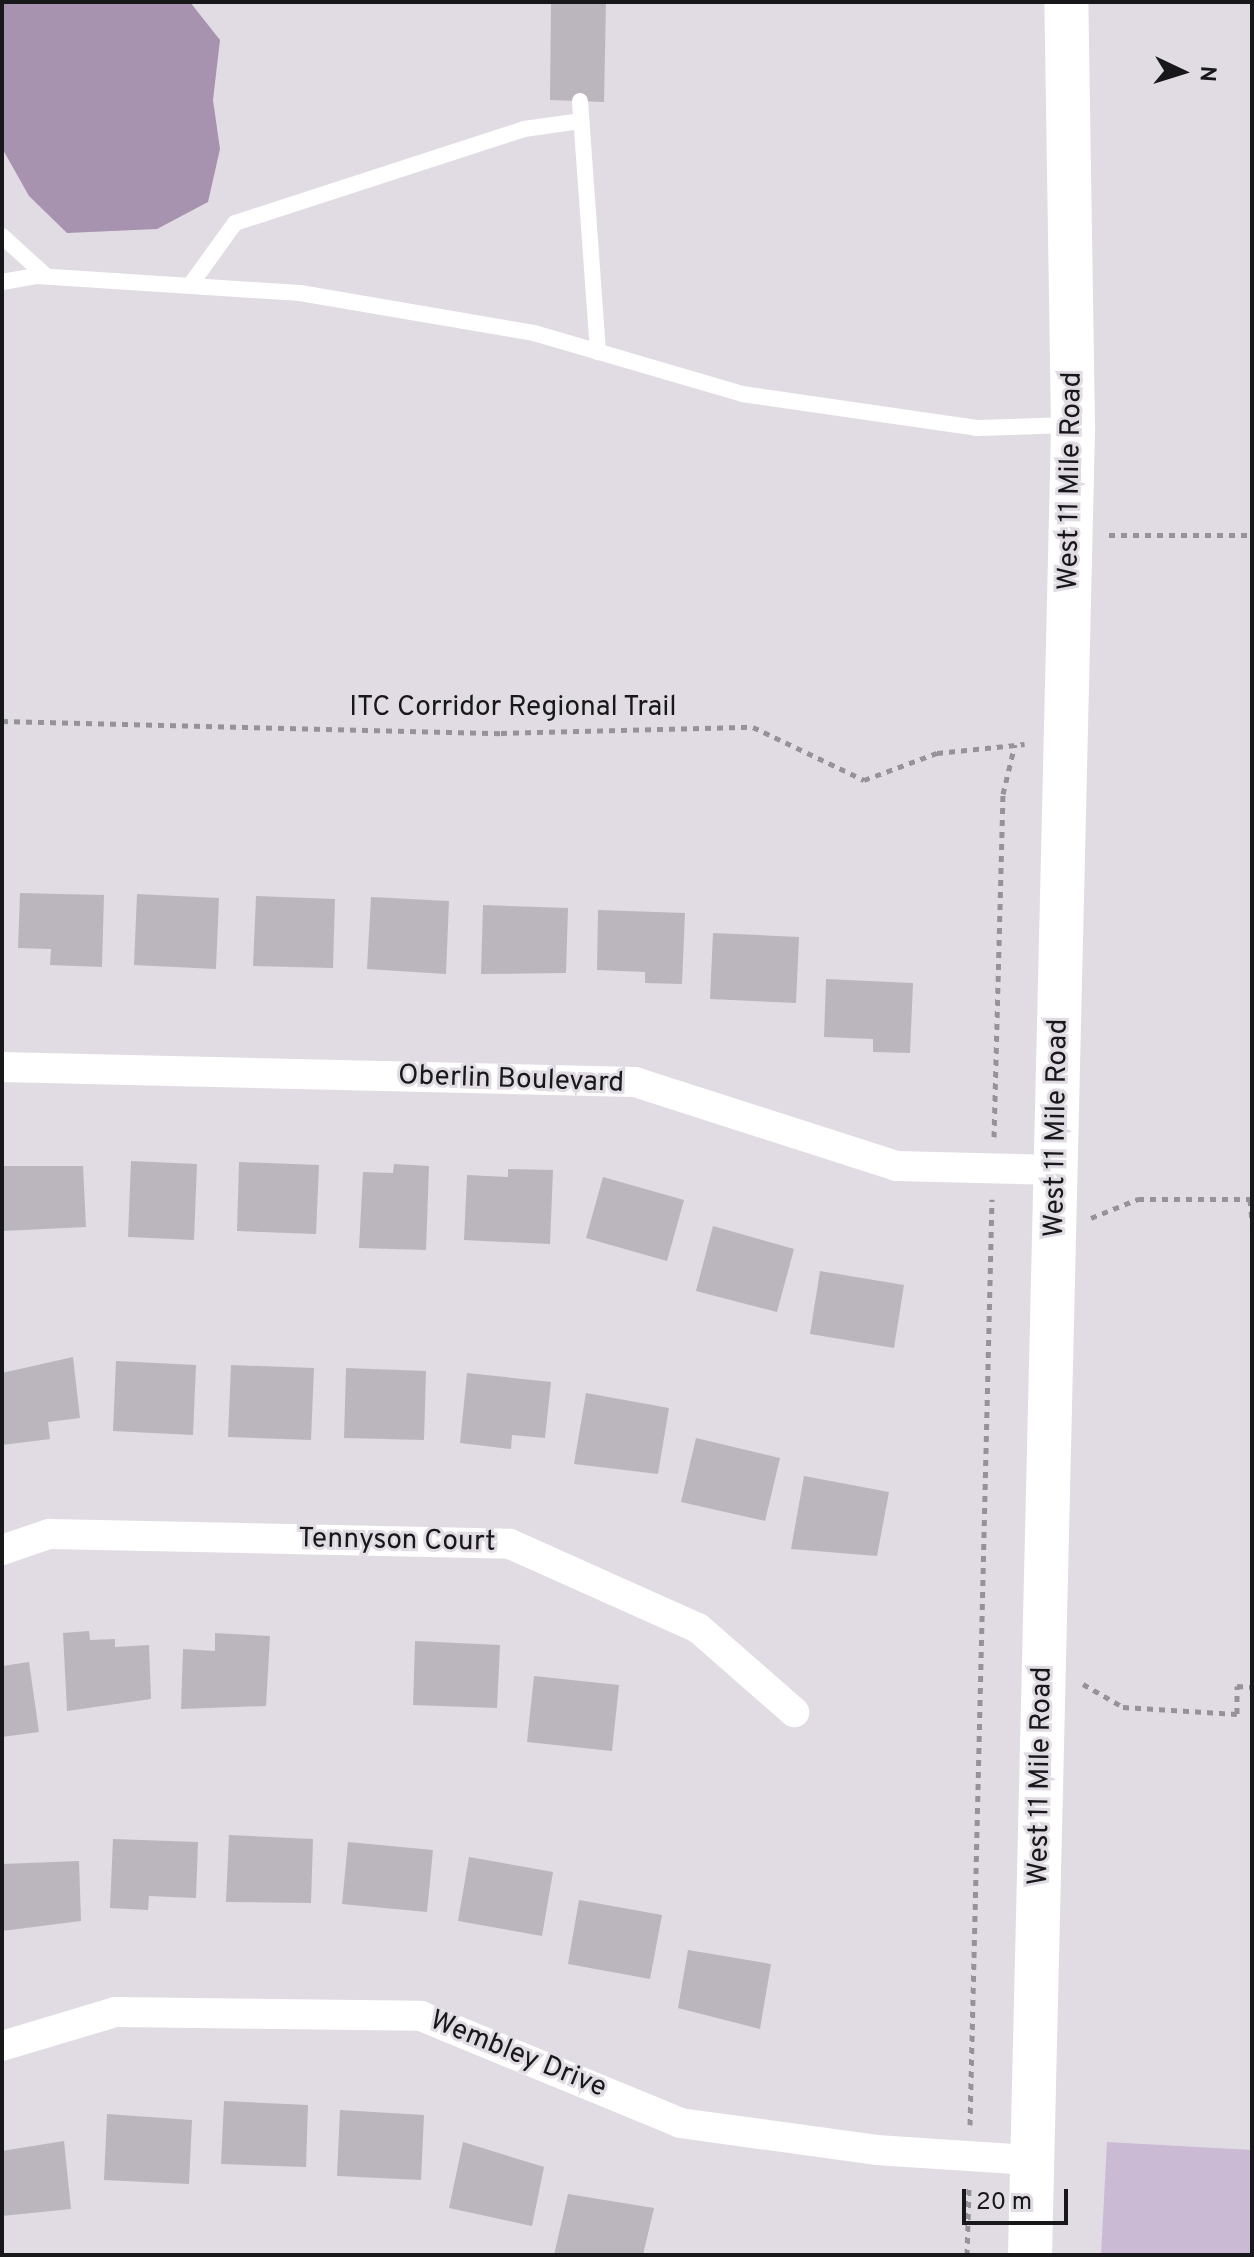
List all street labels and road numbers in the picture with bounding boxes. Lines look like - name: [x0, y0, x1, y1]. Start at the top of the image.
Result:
- street label: West 11 Mile Road: [1052, 371, 1090, 591]
- street label: ITC Corridor Regional Trail: [349, 691, 677, 725]
- street label: West 11 Mile Road: [1038, 1018, 1076, 1238]
- street label: Oberlin Boulevard: [397, 1059, 625, 1101]
- street label: Tennyson Court: [298, 1522, 496, 1560]
- street label: West 11 Mile Road: [1022, 1666, 1060, 1886]
- street label: Wembley Drive: [425, 2004, 611, 2106]

